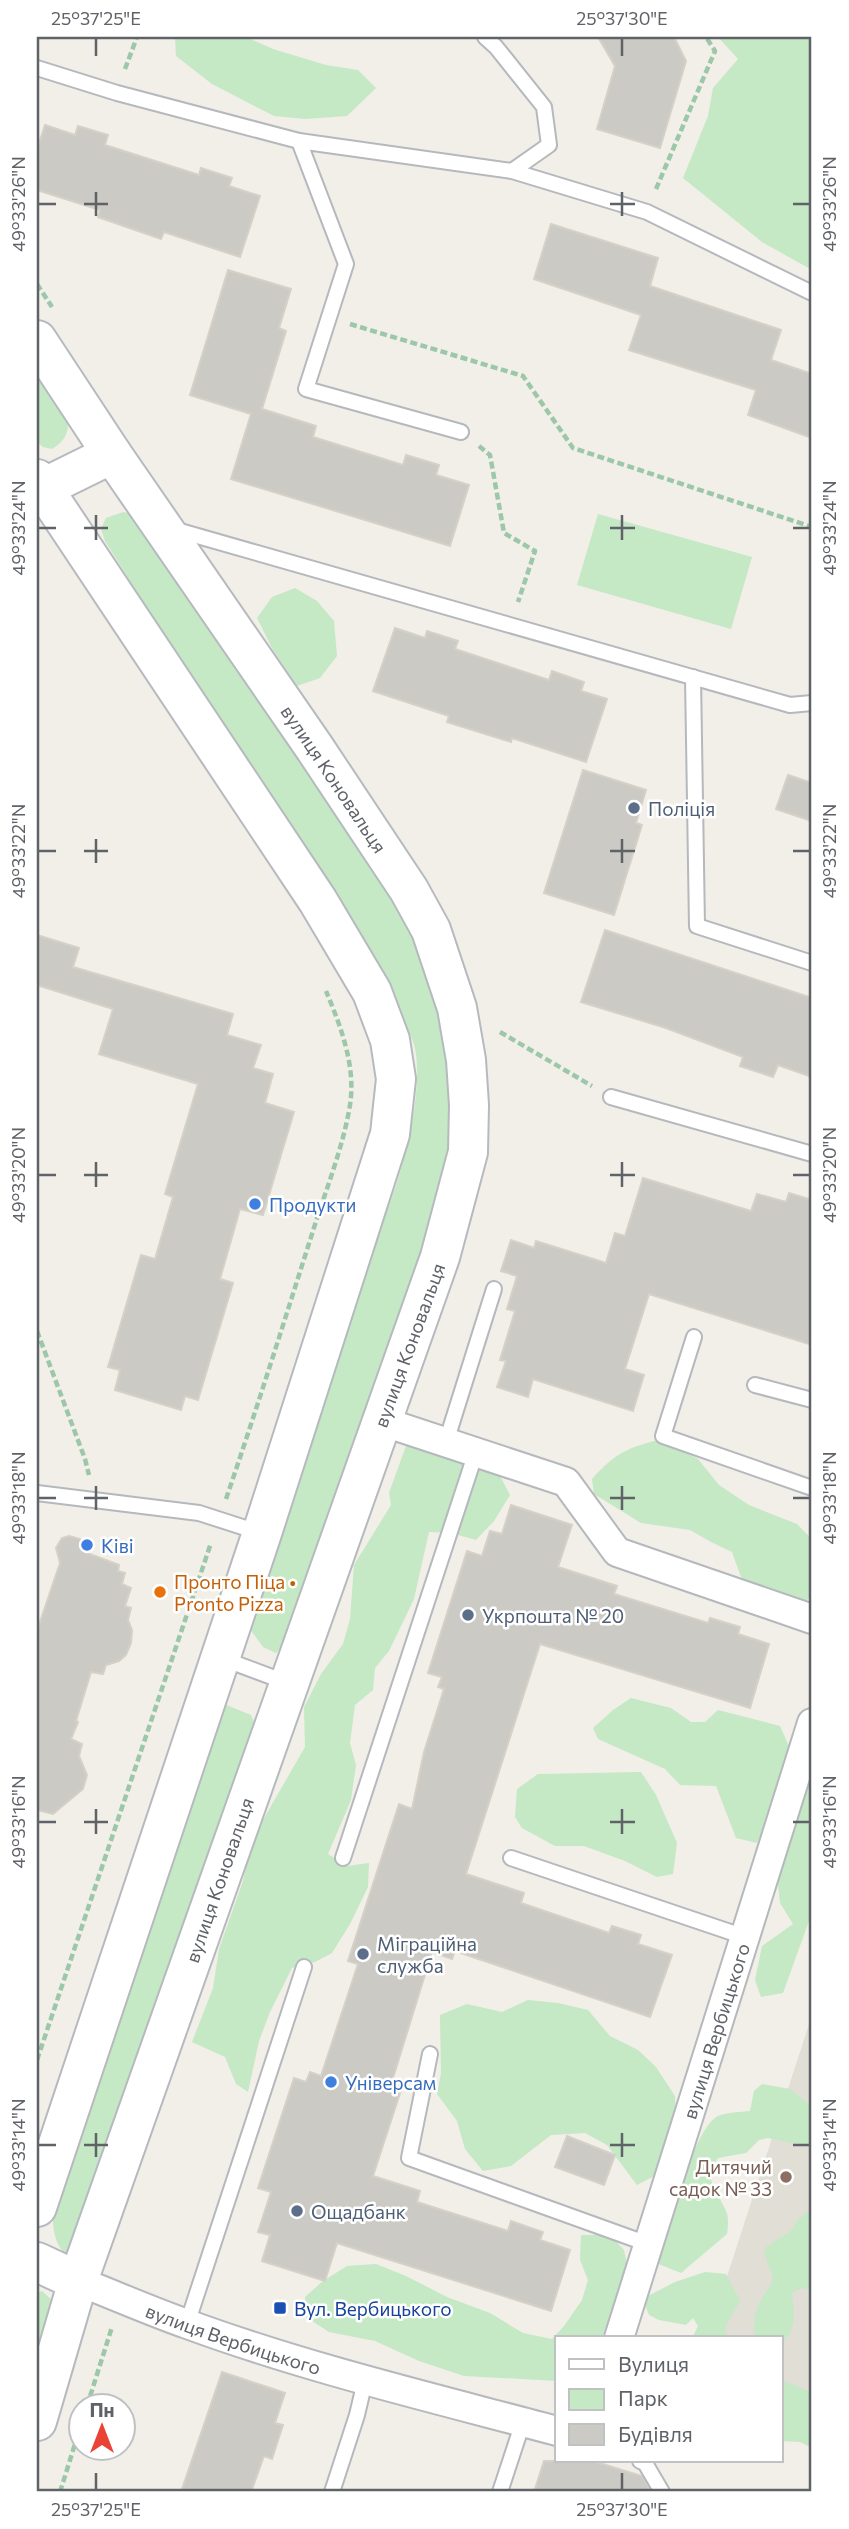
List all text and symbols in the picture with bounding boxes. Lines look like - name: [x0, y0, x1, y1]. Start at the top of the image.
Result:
- text: 25°37'25"E: [51, 7, 141, 29]
- text: 25°37'30"E: [576, 7, 668, 29]
- text: 49°33'26"N: [7, 156, 29, 252]
- text: 49°33'26"N: [818, 156, 840, 252]
- text: 49°33'24"N: [7, 480, 29, 576]
- text: 49°33'24"N: [818, 480, 840, 576]
- street label: вулиця Коновальця: [277, 700, 392, 857]
- place label: Поліція: [648, 797, 715, 820]
- marker: Поліція: [626, 800, 642, 816]
- text: 49°33'22"N: [7, 804, 29, 898]
- text: 49°33'22"N: [818, 804, 840, 898]
- text: 49°33'20"N: [7, 1127, 29, 1223]
- text: 49°33'20"N: [818, 1127, 840, 1223]
- place label: Продукти: [269, 1193, 356, 1216]
- marker: Продукти: [247, 1196, 263, 1212]
- street label: вулиця Коновальця: [369, 1260, 449, 1430]
- text: 49°33'18"N: [7, 1451, 29, 1545]
- text: 49°33'18"N: [818, 1451, 840, 1545]
- place label: Ківі: [101, 1534, 134, 1557]
- marker: Ківі: [79, 1537, 95, 1553]
- place label: Пронто Піца • Pronto Pizza: [174, 1570, 297, 1615]
- marker: Пронто Піца • Pronto Pizza: [152, 1584, 168, 1600]
- place label: Укрпошта № 20: [482, 1604, 624, 1627]
- marker: Укрпошта № 20: [460, 1607, 476, 1623]
- text: 49°33'16"N: [7, 1775, 29, 1869]
- text: 49°33'16"N: [818, 1775, 840, 1869]
- street label: вулиця Коновальця: [180, 1794, 258, 1966]
- place label: Міграційна служба: [377, 1932, 477, 1977]
- street label: вулиця Вербицького: [677, 1940, 754, 2122]
- marker: Міграційна служба: [355, 1946, 371, 1962]
- place label: Універсам: [345, 2071, 436, 2094]
- marker: Універсам: [323, 2074, 339, 2090]
- text: 49°33'14"N: [7, 2098, 29, 2192]
- text: 49°33'14"N: [818, 2098, 840, 2192]
- place label: Дитячий садок № 33: [669, 2155, 772, 2200]
- marker: Дитячий садок № 33: [778, 2169, 794, 2185]
- place label: Ощадбанк: [311, 2200, 406, 2223]
- marker: Ощадбанк: [289, 2203, 305, 2219]
- place label: Вул. Вербицького: [294, 2297, 452, 2320]
- street label: вулиця Вербицького: [143, 2298, 324, 2378]
- marker: Вул. Вербицького: [272, 2300, 288, 2316]
- legend: [555, 2336, 782, 2462]
- text: Вулиця: [618, 2351, 689, 2376]
- text: Парк: [618, 2385, 668, 2410]
- north arrow: [66, 2392, 136, 2462]
- text: Пн: [89, 2398, 115, 2421]
- text: Будівля: [618, 2421, 693, 2446]
- text: 25°37'25"E: [51, 2498, 141, 2520]
- text: 25°37'30"E: [576, 2498, 668, 2520]

